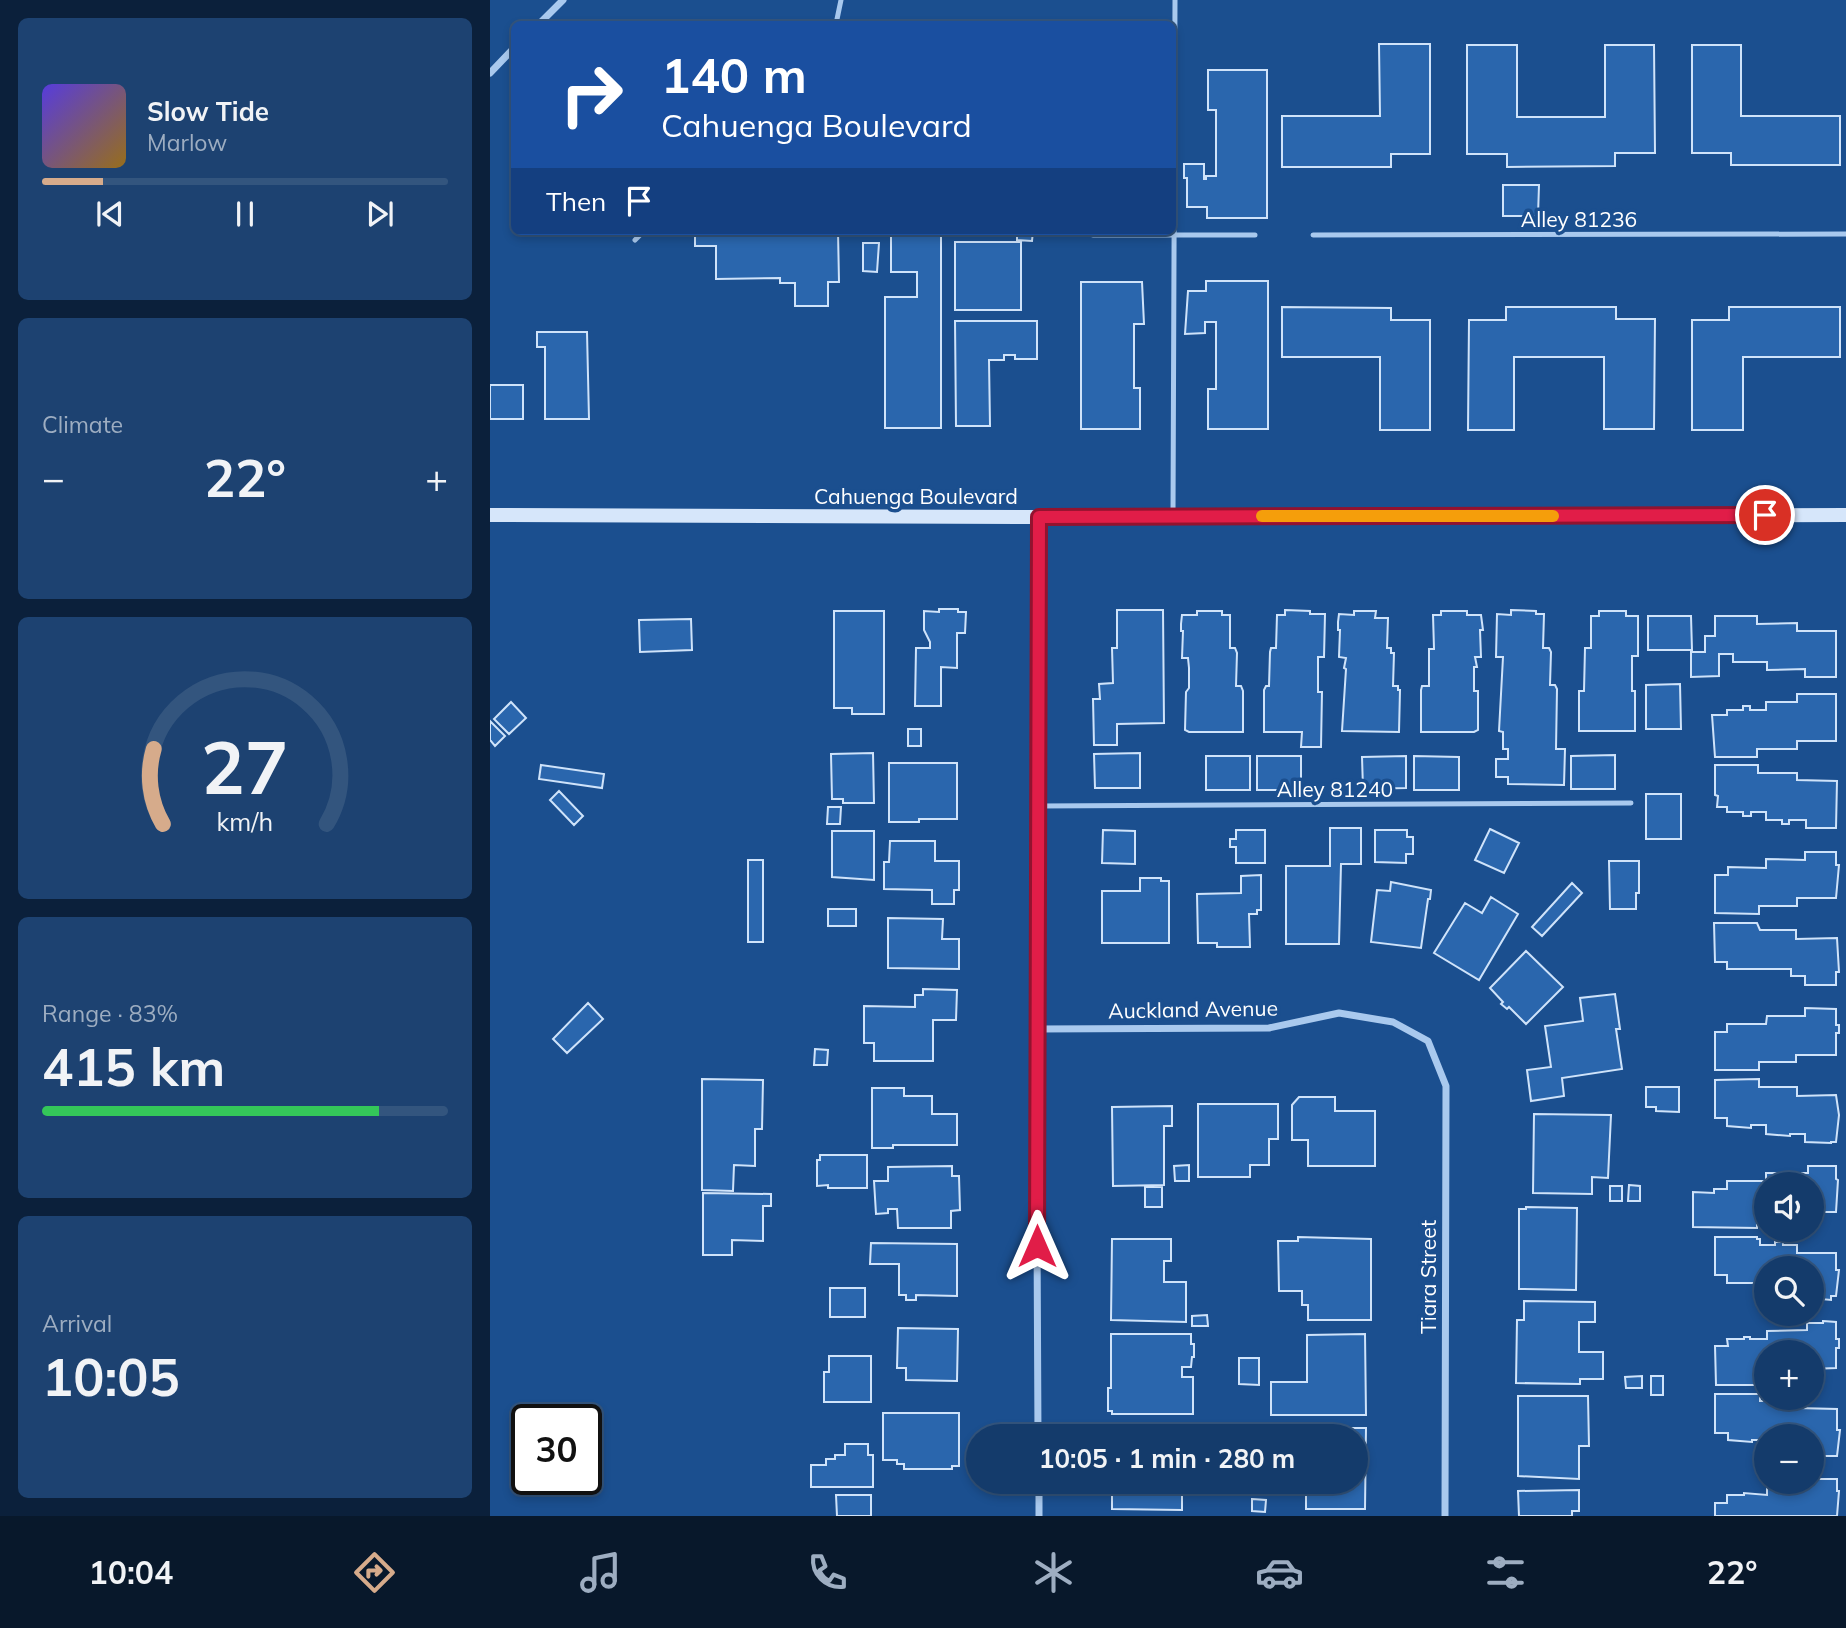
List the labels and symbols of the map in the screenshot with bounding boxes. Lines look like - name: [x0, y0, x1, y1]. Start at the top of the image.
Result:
- street label: Alley 81236: [1521, 206, 1637, 232]
- street label: Cahuenga Boulevard: [814, 483, 1018, 509]
- pin: [1735, 485, 1795, 545]
- street label: Alley 81240: [1277, 776, 1393, 802]
- street label: Auckland Avenue: [1108, 995, 1278, 1023]
- position arrow: [1000, 1209, 1074, 1283]
- street label: Tiara Street: [1415, 1220, 1441, 1334]
- speed limit sign: 30: [511, 1404, 602, 1495]

